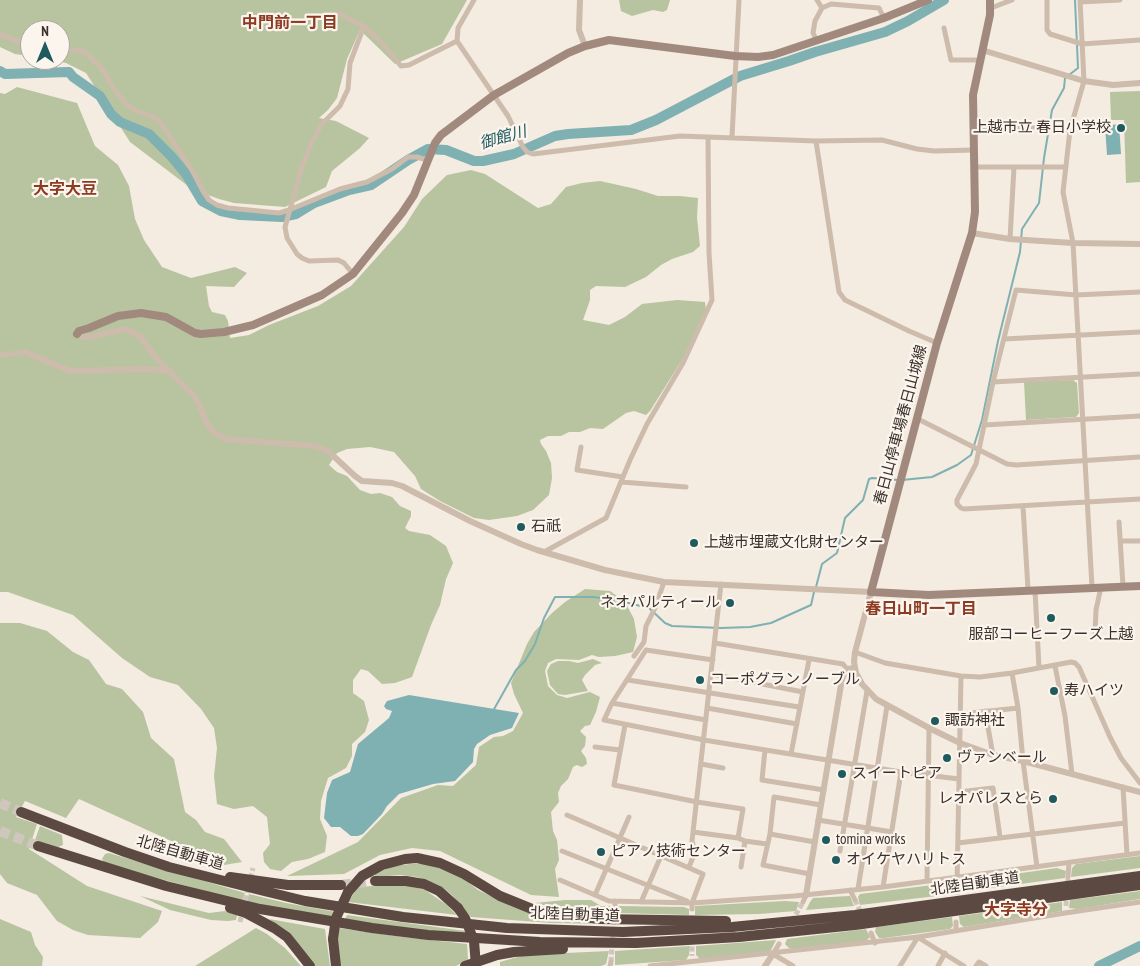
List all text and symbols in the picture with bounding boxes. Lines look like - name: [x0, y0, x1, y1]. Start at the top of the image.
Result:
- district label: 中門前一丁目: [242, 13, 338, 33]
- north arrow: [20, 20, 70, 70]
- text: N: [41, 22, 49, 40]
- place label: 上越市立 春日小学校: [973, 119, 1111, 137]
- water label: 御館川: [477, 122, 529, 154]
- marker: 上越市立 春日小学校: [1115, 122, 1127, 134]
- district label: 大字大豆: [33, 179, 97, 199]
- street label: 春日山停車場春日山城線: [871, 343, 931, 507]
- place label: 石祇: [531, 518, 561, 536]
- marker: 石祇: [515, 521, 527, 533]
- place label: 上越市埋蔵文化財センター: [704, 534, 884, 552]
- marker: 上越市埋蔵文化財センター: [688, 537, 700, 549]
- place label: ネオパルティール: [600, 594, 720, 612]
- marker: ネオパルティール: [724, 597, 736, 609]
- district label: 春日山町一丁目: [865, 599, 977, 619]
- marker: 服部コーヒーフーズ上越: [1045, 612, 1057, 624]
- place label: 服部コーヒーフーズ上越: [969, 626, 1133, 644]
- place label: コーポグランノーブル: [710, 671, 860, 689]
- marker: コーポグランノーブル: [694, 674, 706, 686]
- place label: 寿ハイツ: [1064, 682, 1124, 700]
- marker: 寿ハイツ: [1048, 685, 1060, 697]
- place label: 諏訪神社: [945, 712, 1005, 730]
- marker: 諏訪神社: [929, 715, 941, 727]
- place label: ヴァンベール: [957, 749, 1047, 767]
- marker: ヴァンベール: [941, 752, 953, 764]
- place label: スイートピア: [852, 765, 942, 783]
- marker: スイートピア: [836, 768, 848, 780]
- place label: レオパレスとら: [938, 790, 1043, 808]
- marker: レオパレスとら: [1047, 793, 1059, 805]
- place label: tomina works: [836, 831, 905, 849]
- street label: 北陸自動車道: [134, 832, 226, 874]
- marker: tomina works: [820, 834, 832, 846]
- place label: ピアノ技術センター: [611, 843, 746, 861]
- marker: ピアノ技術センター: [595, 846, 607, 858]
- place label: オイケヤハリトス: [846, 851, 966, 869]
- marker: オイケヤハリトス: [830, 854, 842, 866]
- street label: 北陸自動車道: [929, 869, 1021, 899]
- district label: 大字寺分: [984, 900, 1048, 920]
- street label: 北陸自動車道: [530, 904, 620, 926]

